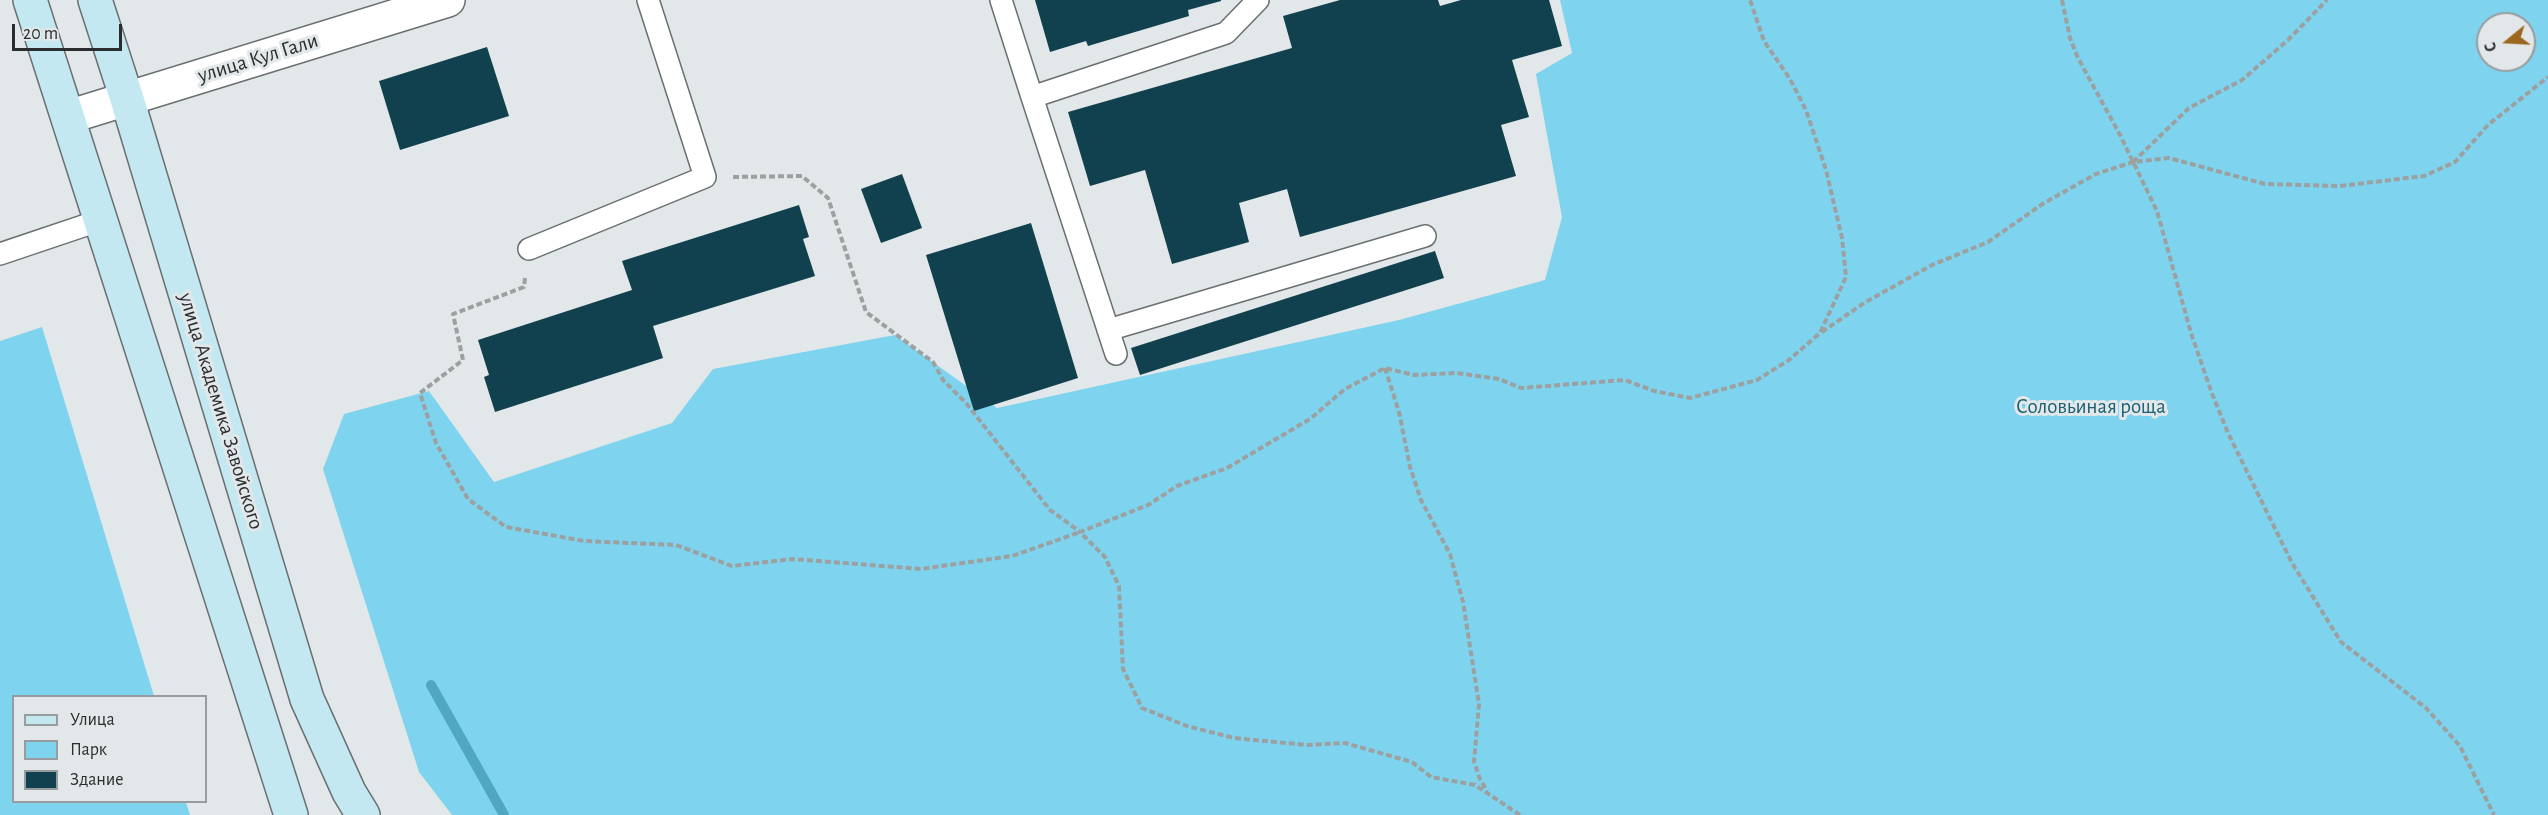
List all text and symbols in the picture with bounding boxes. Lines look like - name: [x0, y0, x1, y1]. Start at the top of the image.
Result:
- scale bar: [15, 12, 124, 50]
- north arrow: [2476, 12, 2536, 72]
- text: 20 m: [23, 25, 58, 43]
- street label: улица Кул Гали: [195, 28, 321, 88]
- text: С: [2482, 40, 2500, 54]
- street label: улица Академика Завойского: [173, 290, 269, 532]
- park label: Соловьиная роща: [2016, 394, 2166, 420]
- legend: [12, 695, 207, 803]
- text: Улица: [70, 711, 115, 729]
- text: Парк: [70, 741, 107, 759]
- text: Здание: [70, 771, 124, 789]

